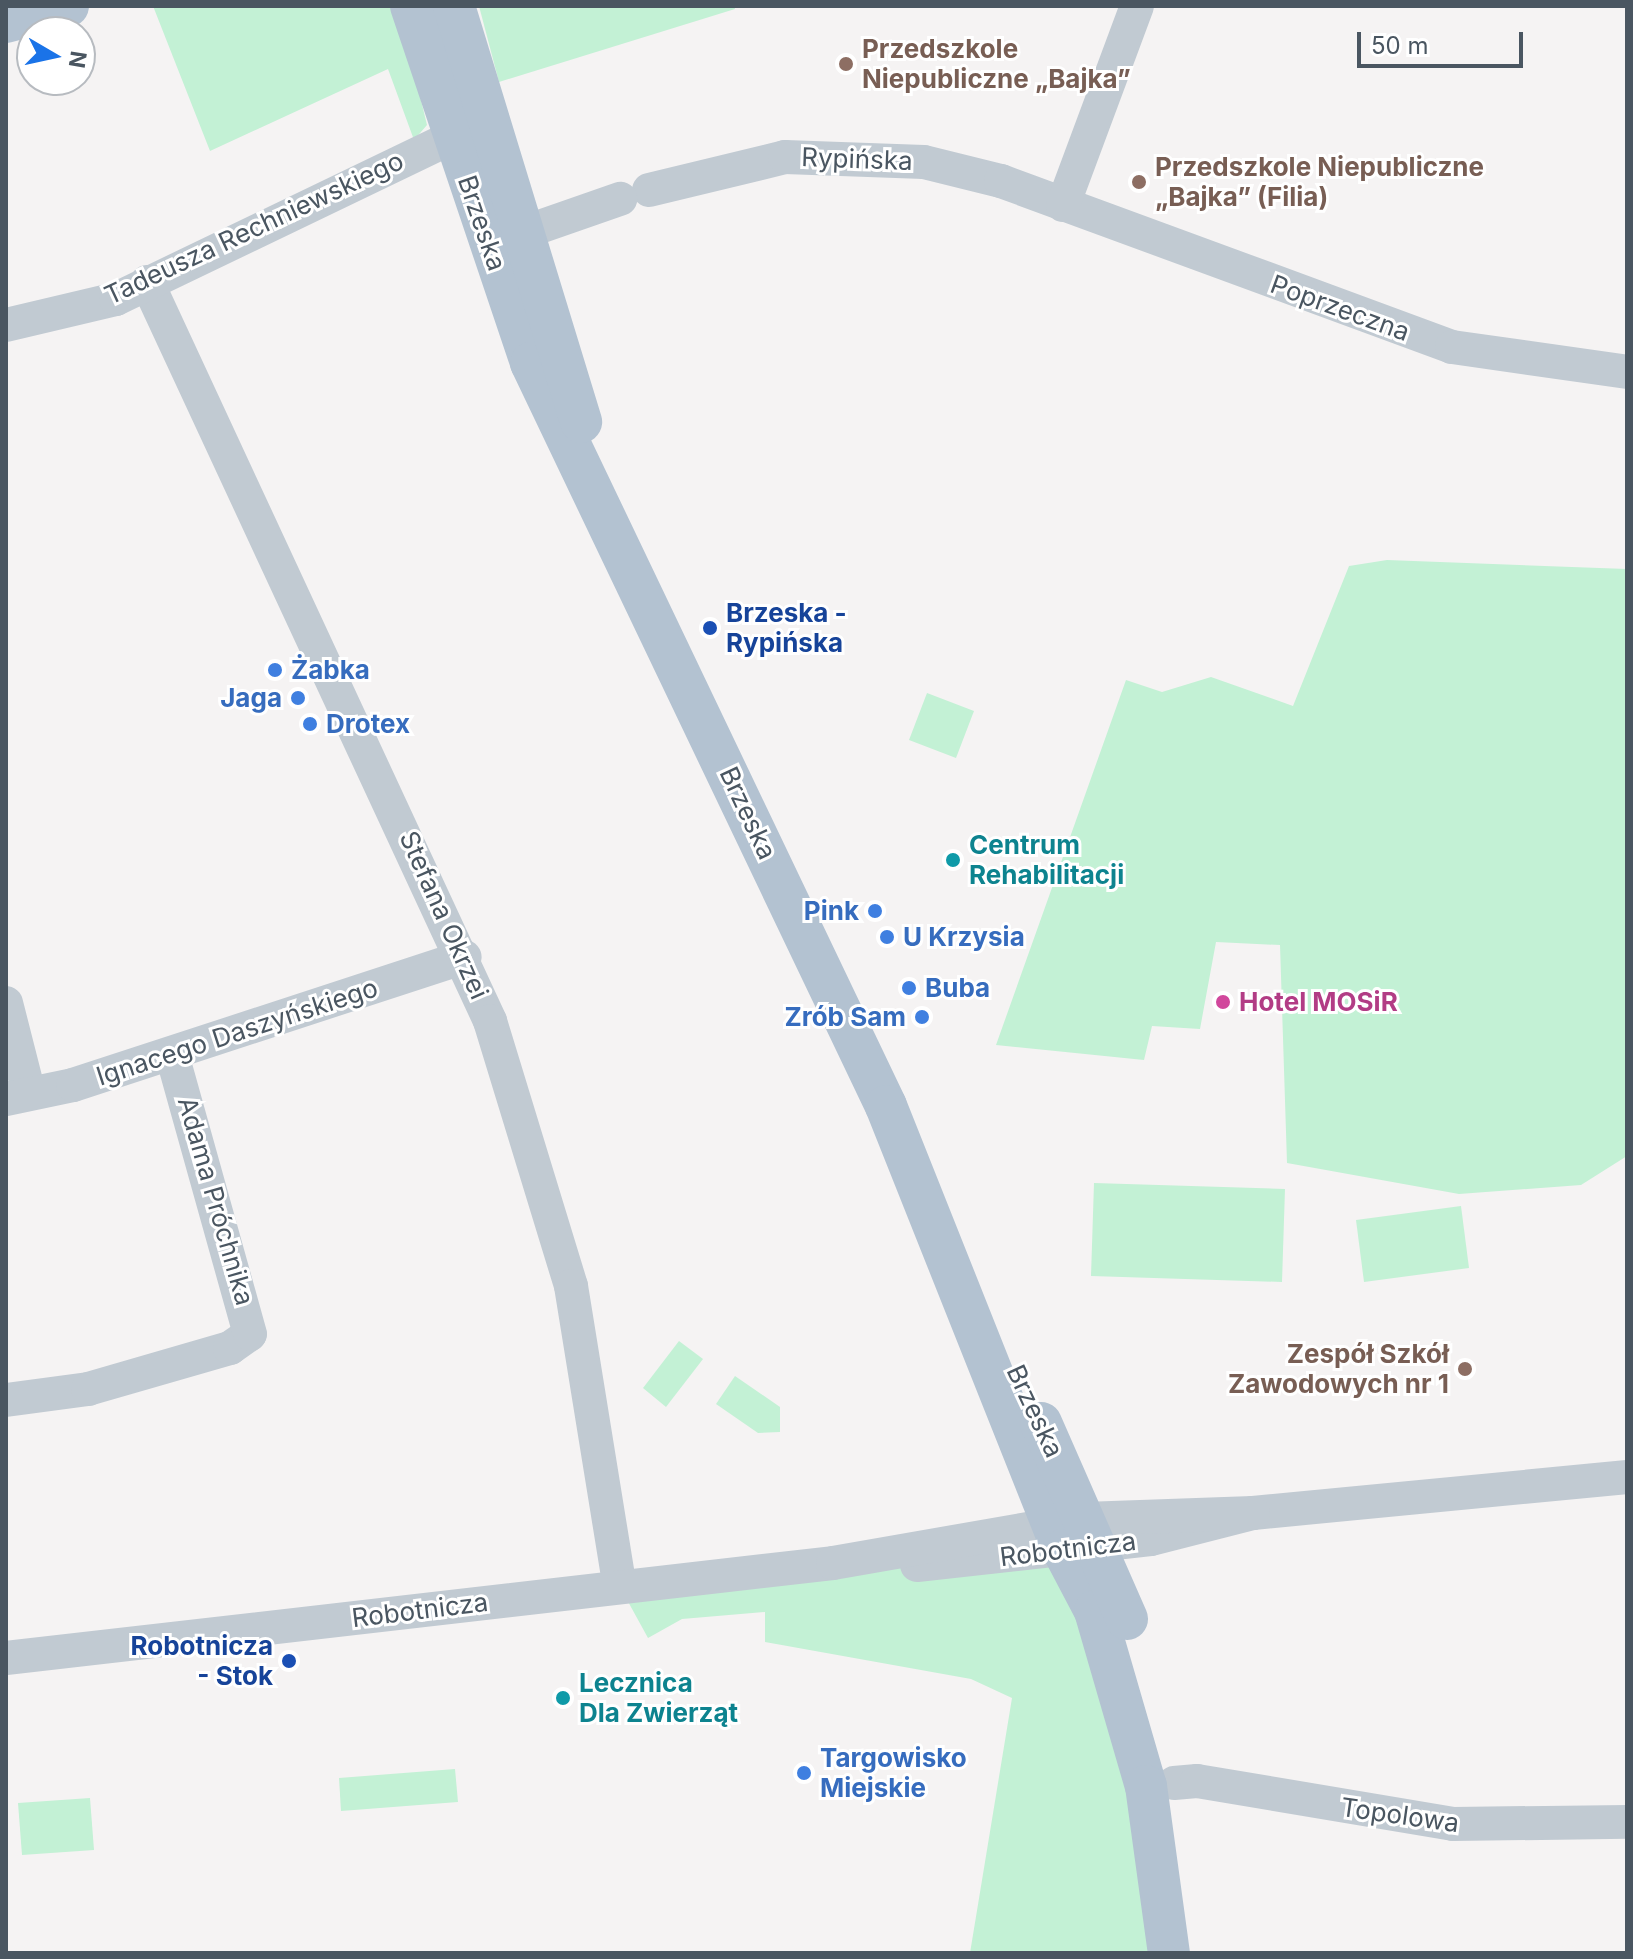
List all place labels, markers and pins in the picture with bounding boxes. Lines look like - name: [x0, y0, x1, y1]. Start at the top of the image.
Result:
- place label: Przedszkole Niepubliczne „Bajka”: [862, 33, 1131, 94]
- marker: Przedszkole Niepubliczne „Bajka”: [837, 55, 855, 73]
- place label: Przedszkole Niepubliczne „Bajka” (Filia): [1155, 151, 1484, 212]
- marker: Przedszkole Niepubliczne „Bajka” (Filia): [1130, 173, 1148, 191]
- place label: Brzeska - Rypińska: [726, 597, 847, 658]
- marker: Brzeska - Rypińska: [701, 619, 719, 637]
- place label: Żabka: [291, 654, 370, 686]
- marker: Żabka: [266, 661, 284, 679]
- place label: Jaga: [220, 682, 282, 714]
- marker: Jaga: [289, 689, 307, 707]
- place label: Drotex: [326, 708, 410, 740]
- marker: Drotex: [301, 715, 319, 733]
- place label: Centrum Rehabilitacji: [969, 829, 1124, 890]
- marker: Centrum Rehabilitacji: [944, 851, 962, 869]
- place label: Pink: [804, 895, 859, 927]
- marker: Pink: [866, 902, 884, 920]
- place label: U Krzysia: [903, 921, 1025, 953]
- marker: U Krzysia: [878, 928, 896, 946]
- place label: Buba: [925, 972, 990, 1004]
- marker: Buba: [900, 979, 918, 997]
- place label: Hotel MOSiR: [1239, 986, 1398, 1018]
- marker: Hotel MOSiR: [1214, 993, 1232, 1011]
- place label: Zrób Sam: [784, 1001, 906, 1033]
- marker: Zrób Sam: [913, 1008, 931, 1026]
- place label: Zespół Szkół Zawodowych nr 1: [1228, 1338, 1449, 1400]
- marker: Zespół Szkół Zawodowych nr 1: [1456, 1360, 1474, 1378]
- place label: Robotnicza - Stok: [130, 1630, 273, 1692]
- marker: Robotnicza - Stok: [280, 1652, 298, 1670]
- place label: Lecznica Dla Zwierząt: [579, 1667, 738, 1728]
- marker: Lecznica Dla Zwierząt: [554, 1689, 572, 1707]
- place label: Targowisko Miejskie: [820, 1742, 967, 1804]
- marker: Targowisko Miejskie: [795, 1764, 813, 1782]

